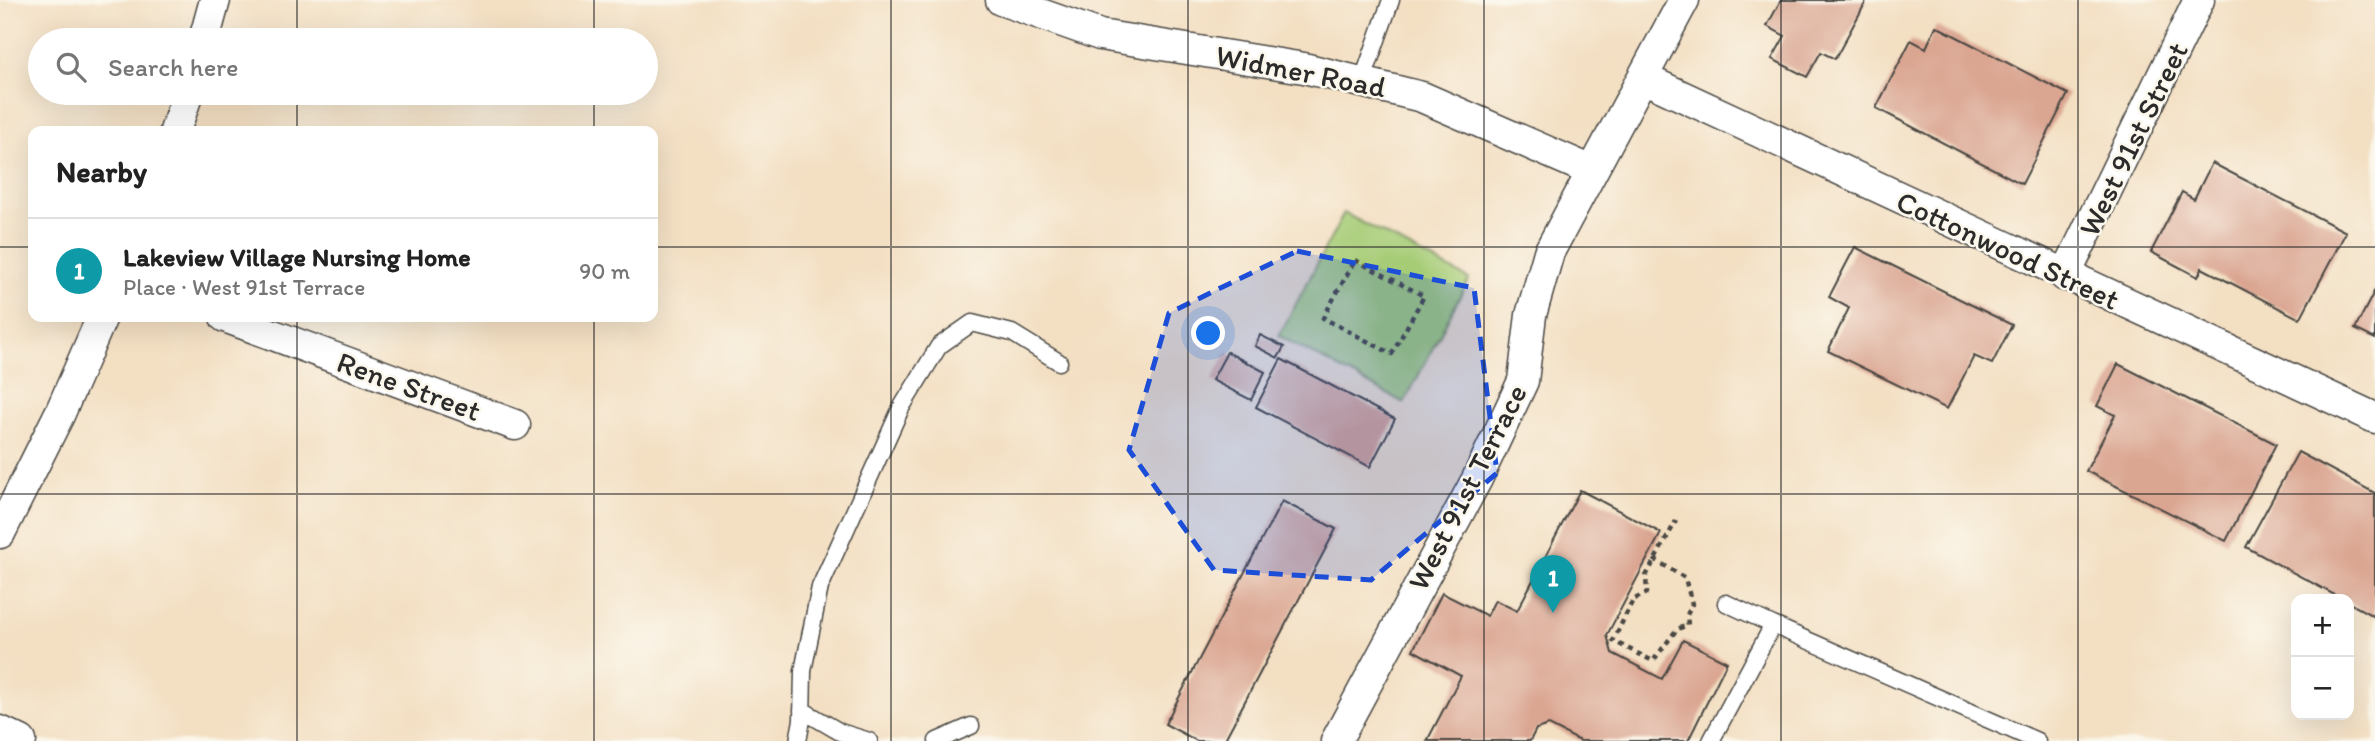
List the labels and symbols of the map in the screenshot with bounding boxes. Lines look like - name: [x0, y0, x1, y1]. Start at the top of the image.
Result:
- street label: Widmer Road: [1213, 36, 1390, 106]
- street label: West 91st Street: [2070, 36, 2196, 242]
- street label: Cottonwood Street: [1891, 182, 2125, 318]
- your location: [1191, 316, 1225, 350]
- street label: Rene Street: [332, 343, 486, 429]
- street label: West 91st Terrace: [1399, 378, 1535, 596]
- pin: 1: [1530, 555, 1576, 613]

